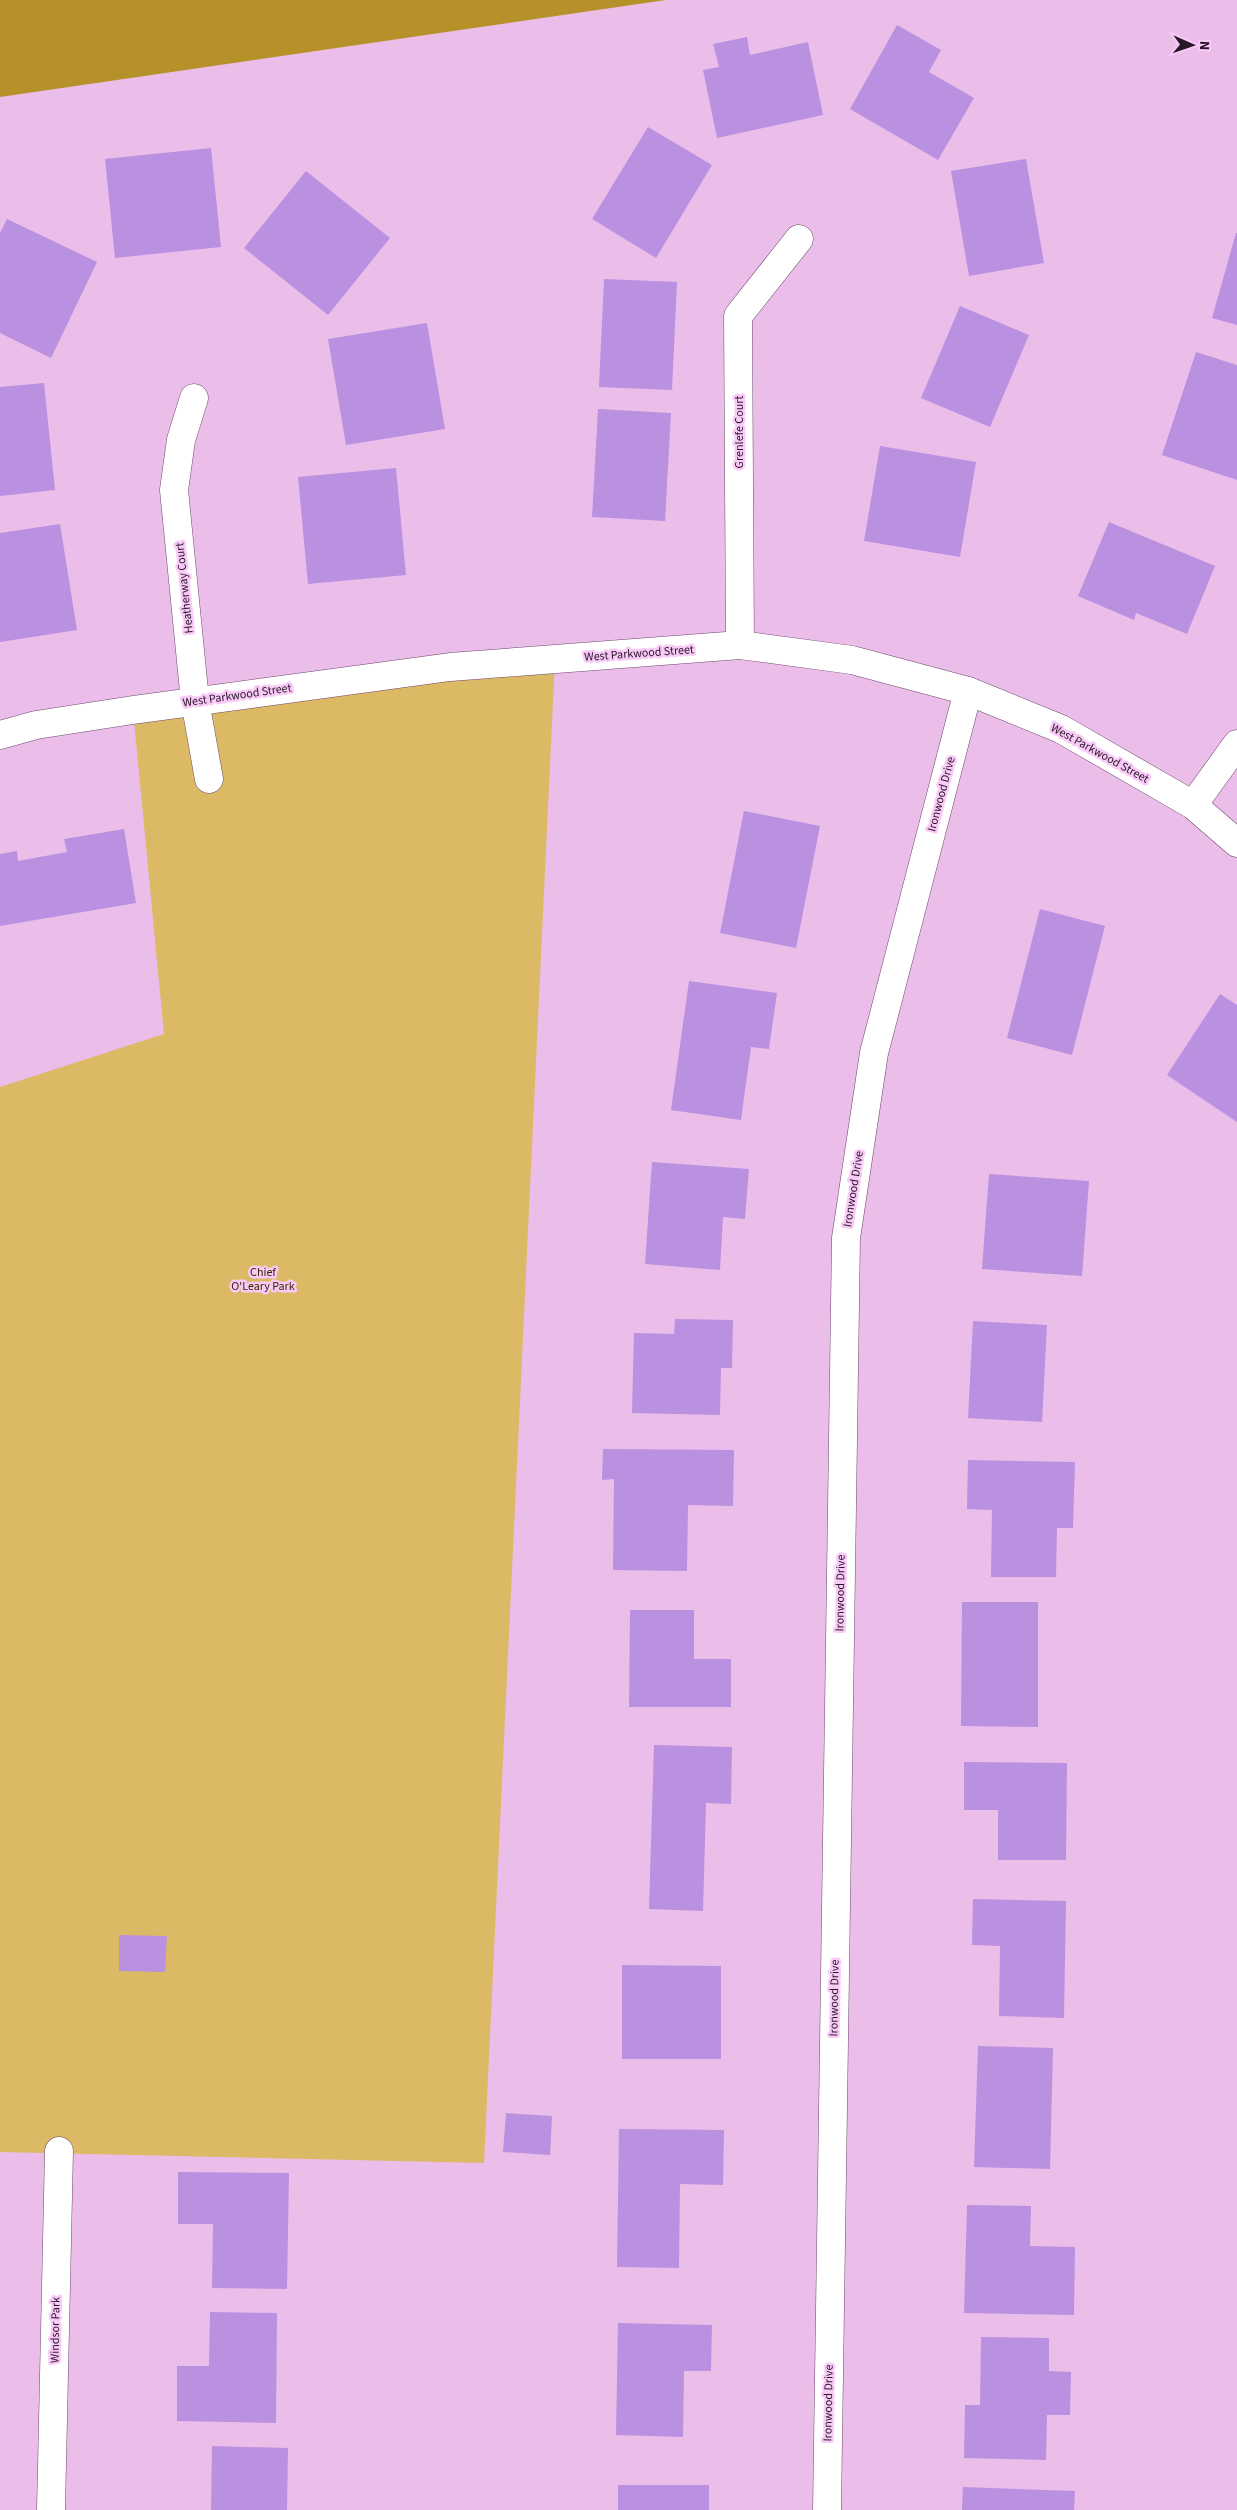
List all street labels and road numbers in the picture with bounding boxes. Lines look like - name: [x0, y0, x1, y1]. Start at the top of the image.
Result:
- street label: Grenlefe Court: [731, 396, 748, 468]
- street label: Heatherway Court: [171, 542, 198, 634]
- street label: West Parkwood Street: [584, 641, 694, 666]
- street label: West Parkwood Street: [182, 679, 293, 712]
- street label: West Parkwood Street: [1048, 719, 1152, 787]
- street label: Ironwood Drive: [923, 755, 960, 833]
- street label: Ironwood Drive: [839, 1150, 868, 1228]
- street label: Ironwood Drive: [831, 1554, 850, 1632]
- street label: Ironwood Drive: [825, 1959, 844, 2037]
- street label: Windsor Park: [46, 2297, 65, 2363]
- street label: Ironwood Drive: [819, 2364, 838, 2442]

